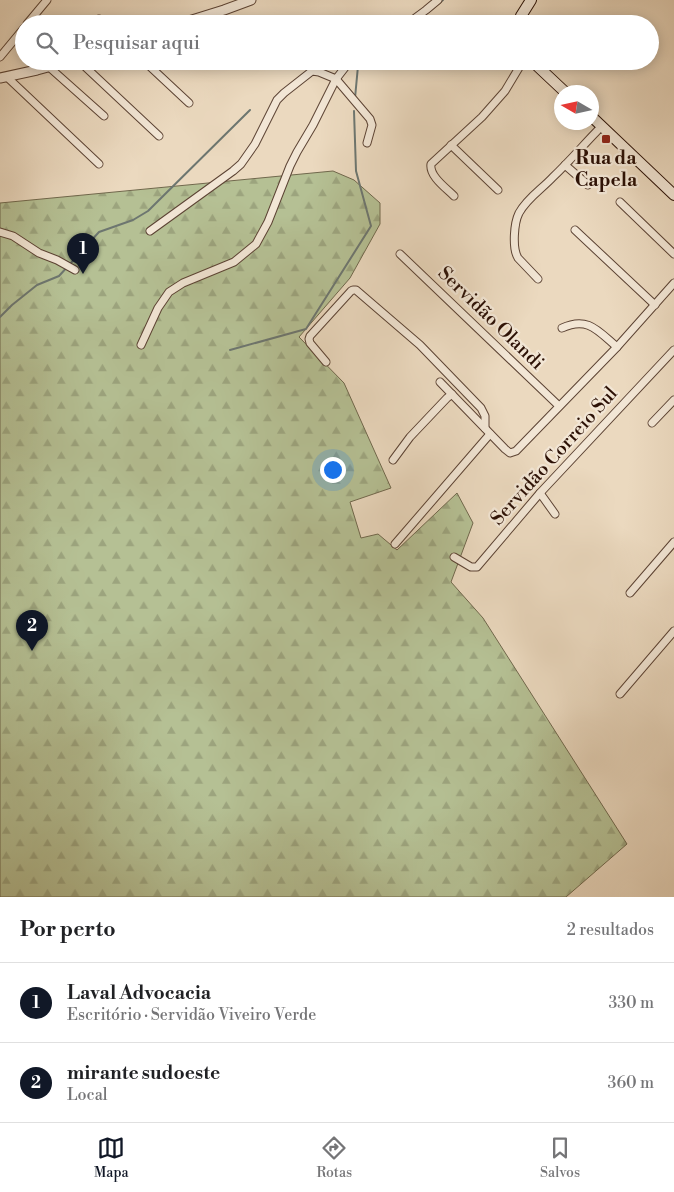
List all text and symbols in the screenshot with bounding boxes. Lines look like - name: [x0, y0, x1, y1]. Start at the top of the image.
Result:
- search box: [15, 15, 659, 70]
- icon: search: [33, 29, 61, 57]
- text: Pesquisar aqui: [73, 31, 200, 55]
- north arrow: [554, 85, 599, 130]
- marker: Rua da Capela: [600, 133, 612, 145]
- place label: Rua da Capela: [575, 146, 638, 192]
- pin: 1: [67, 233, 99, 274]
- street label: Servidão Olandi: [433, 261, 549, 375]
- street label: Servidão Correio Sul: [485, 381, 623, 530]
- your location: [320, 457, 346, 483]
- pin: 2: [16, 610, 48, 651]
- text: Por perto: [20, 917, 116, 943]
- text: 2 resultados: [567, 920, 654, 940]
- text: Laval Advocacia: [67, 981, 211, 1005]
- text: 1: [32, 993, 40, 1013]
- text: 330 m: [608, 993, 654, 1013]
- text: Escritório · Servidão Viveiro Verde: [67, 1005, 316, 1025]
- text: mirante sudoeste: [67, 1061, 220, 1085]
- text: 2: [31, 1073, 41, 1093]
- text: 360 m: [608, 1073, 654, 1093]
- text: Local: [67, 1085, 108, 1105]
- tab: Mapa: [94, 1134, 129, 1182]
- tab: Rotas: [316, 1134, 352, 1182]
- tab: Salvos: [540, 1134, 580, 1182]

